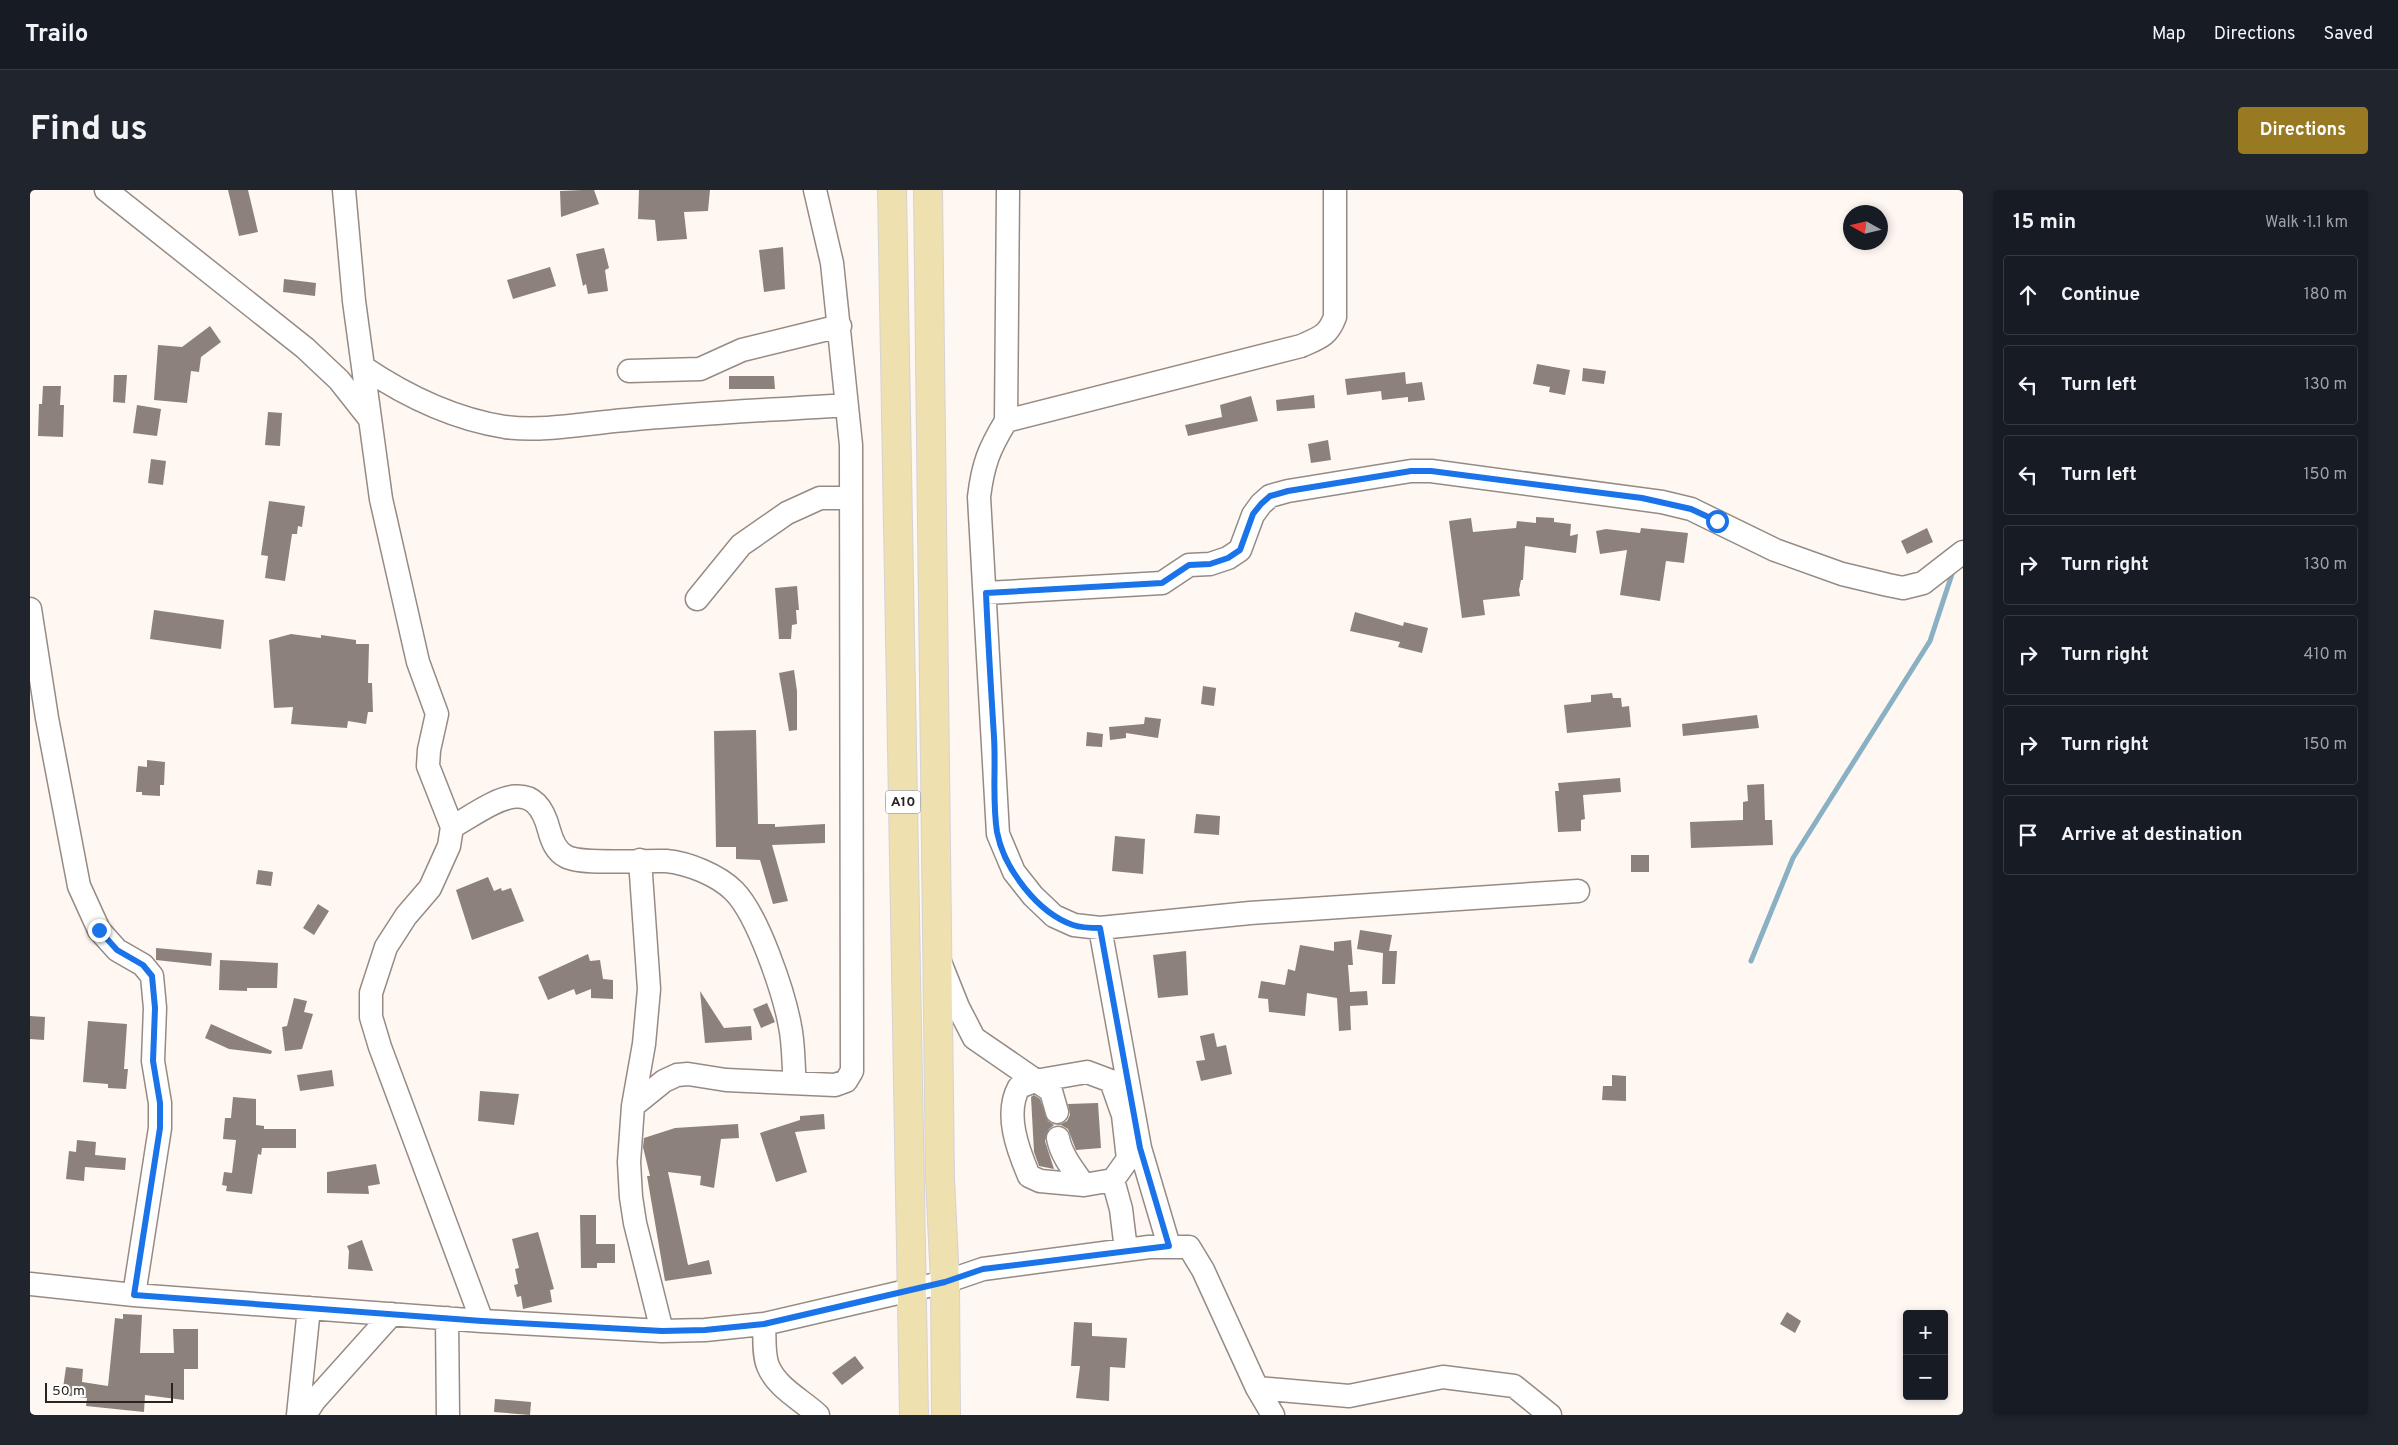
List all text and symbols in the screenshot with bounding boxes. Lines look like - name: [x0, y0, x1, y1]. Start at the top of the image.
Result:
- text: Trailo: [25, 20, 88, 50]
- text: Map: [2152, 23, 2186, 46]
- text: Directions: [2214, 23, 2296, 46]
- text: Saved: [2324, 23, 2373, 46]
- button: Directions: [2238, 107, 2368, 154]
- text: Find us: [30, 108, 148, 152]
- north arrow: [1843, 205, 1888, 250]
- text: 15 min: [2013, 209, 2076, 236]
- text: Walk · 1.1 km: [2265, 213, 2348, 233]
- icon: ahead: [2014, 281, 2042, 309]
- text: Continue: [2061, 283, 2140, 307]
- text: 180 m: [2304, 285, 2347, 305]
- icon: left: [2014, 371, 2042, 399]
- text: Turn left: [2061, 373, 2137, 397]
- text: 130 m: [2304, 375, 2347, 395]
- icon: left: [2014, 461, 2042, 489]
- text: Turn left: [2061, 463, 2137, 487]
- text: 150 m: [2304, 465, 2347, 485]
- route start: [1706, 510, 1729, 533]
- icon: right: [2014, 551, 2042, 579]
- text: Turn right: [2061, 553, 2149, 577]
- text: 130 m: [2304, 555, 2347, 575]
- icon: right: [2014, 641, 2042, 669]
- text: Turn right: [2061, 643, 2149, 667]
- text: 410 m: [2304, 645, 2347, 665]
- icon: right: [2014, 731, 2042, 759]
- text: Turn right: [2061, 733, 2149, 757]
- text: 150 m: [2304, 735, 2347, 755]
- road number: A10: [886, 790, 920, 814]
- icon: arrive: [2014, 821, 2042, 849]
- text: Arrive at destination: [2061, 823, 2242, 847]
- route end: [88, 919, 111, 942]
- map controls: [1903, 1310, 1948, 1400]
- button: +: [1903, 1310, 1948, 1355]
- button: −: [1903, 1355, 1948, 1400]
- scale bar: [45, 1380, 172, 1403]
- text: 50 m: [52, 1383, 85, 1400]

